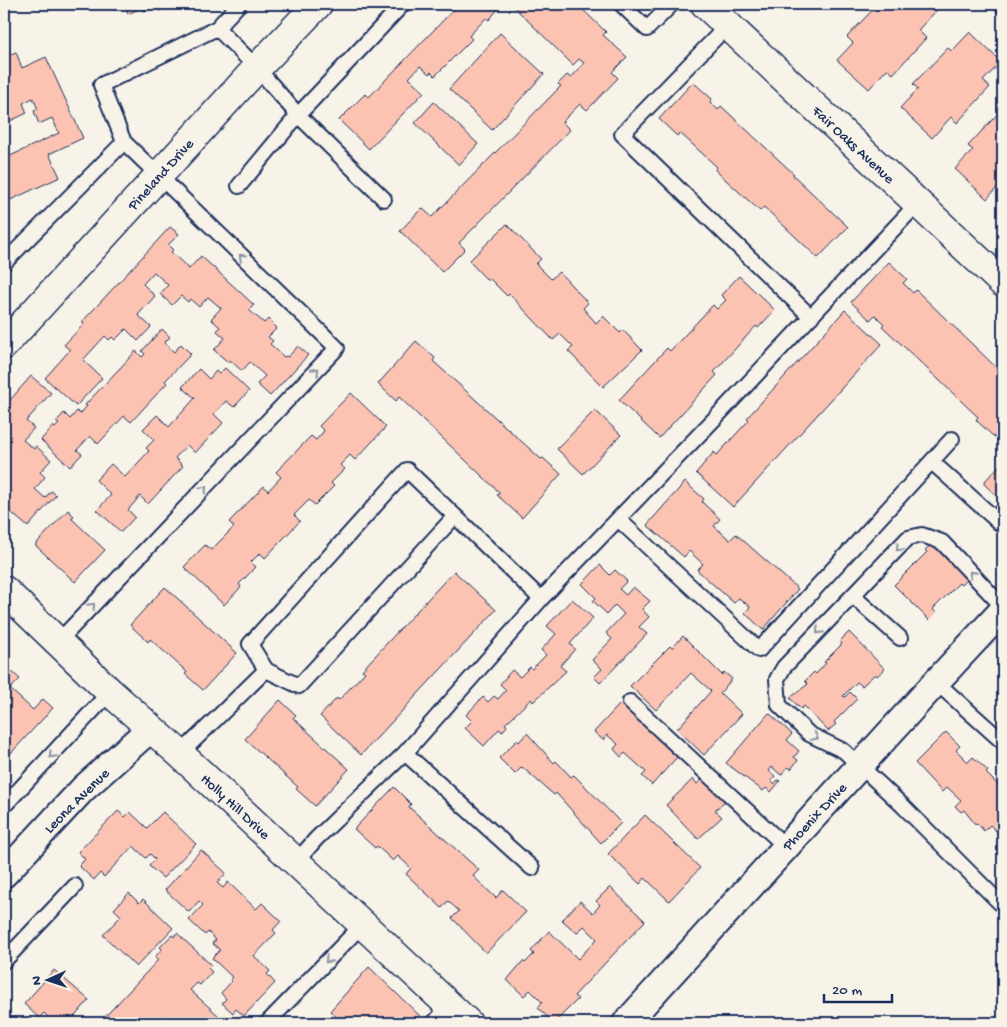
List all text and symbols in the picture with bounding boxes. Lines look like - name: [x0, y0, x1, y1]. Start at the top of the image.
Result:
- street label: Fair Oaks Avenue: [807, 102, 898, 188]
- street label: Pineland Drive: [124, 136, 199, 216]
- one-way arrow: [239, 254, 248, 263]
- one-way arrow: [310, 367, 319, 376]
- one-way arrow: [198, 485, 207, 494]
- one-way arrow: [896, 542, 905, 551]
- one-way arrow: [969, 571, 978, 580]
- one-way arrow: [86, 603, 95, 612]
- one-way arrow: [816, 625, 825, 634]
- one-way arrow: [810, 731, 819, 741]
- one-way arrow: [49, 749, 58, 758]
- street label: Leona Avenue: [41, 765, 114, 838]
- street label: Holly Hill Drive: [196, 771, 273, 844]
- street label: Phoenix Drive: [779, 779, 852, 856]
- north arrow: [22, 954, 72, 1004]
- one-way arrow: [325, 954, 334, 963]
- scale bar: [824, 972, 892, 1004]
- text: N: [29, 976, 46, 986]
- text: 20 m: [832, 982, 862, 1000]

